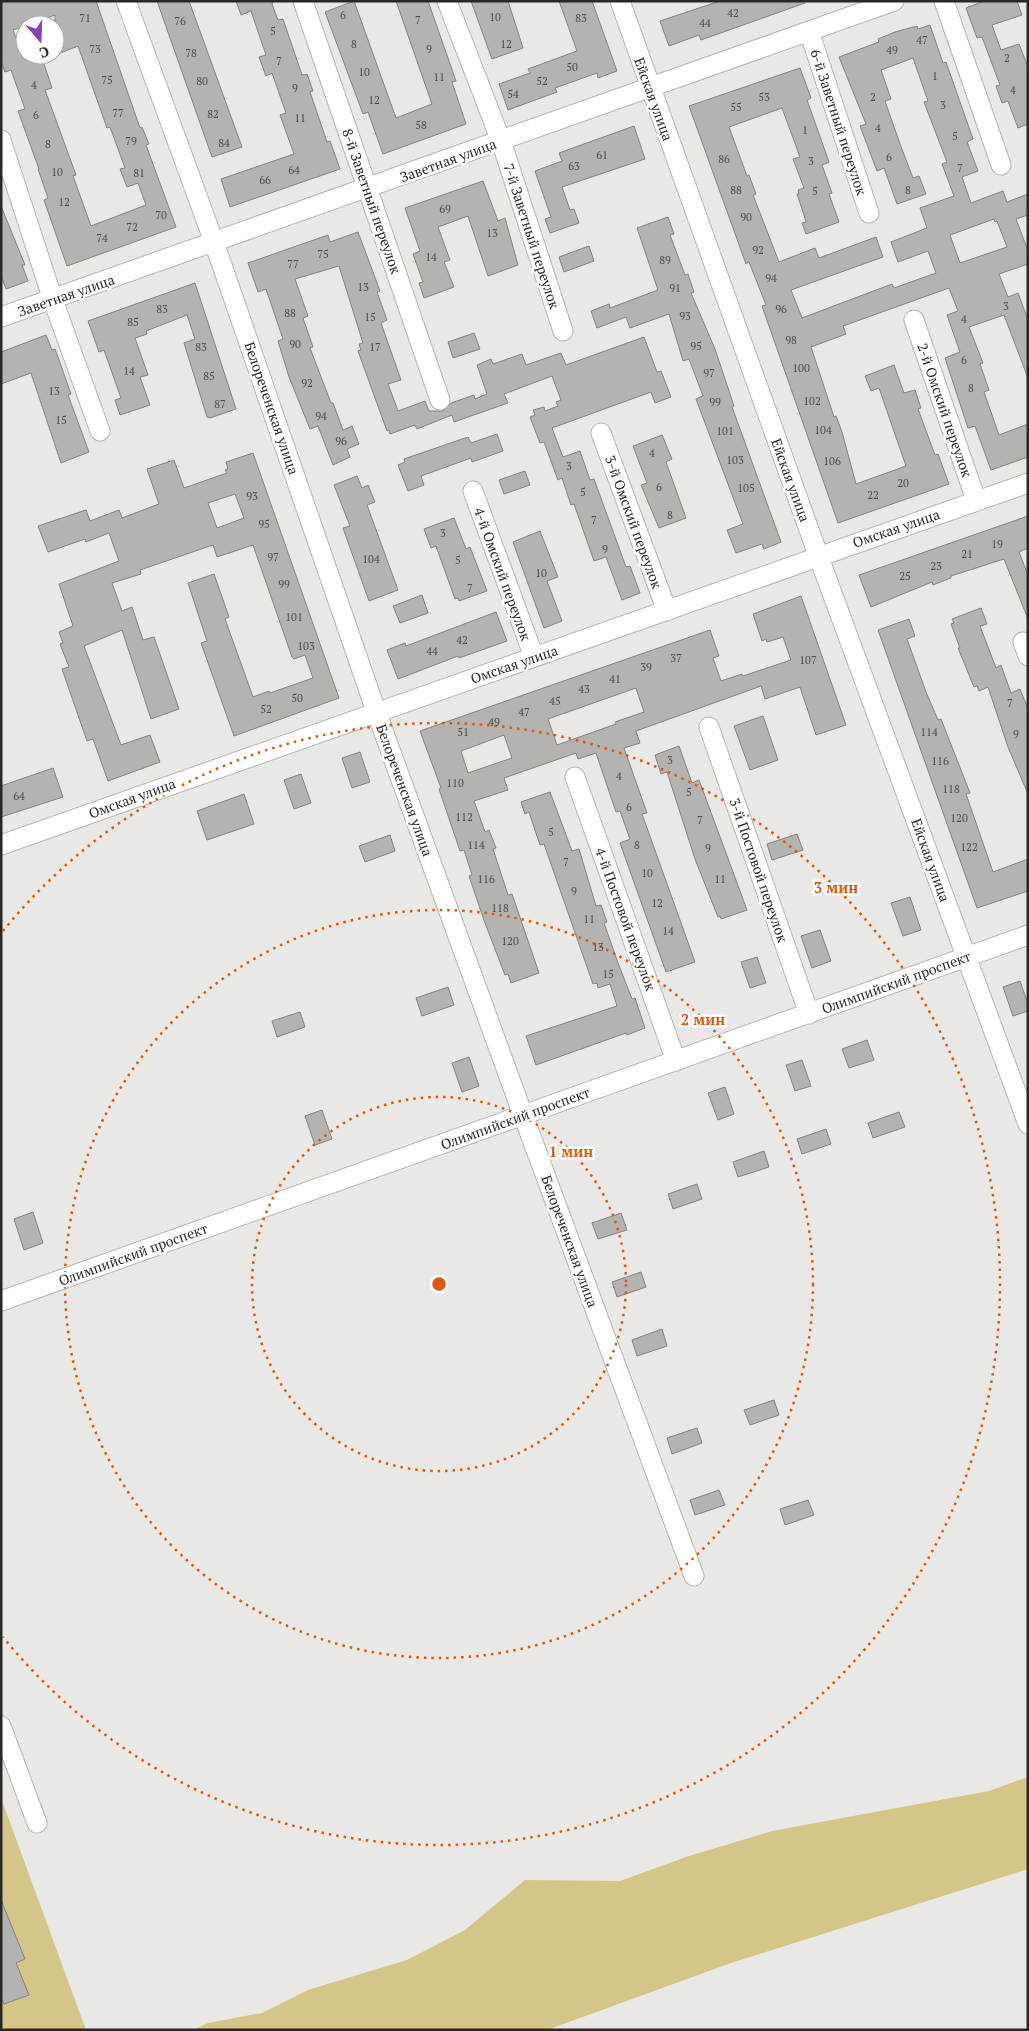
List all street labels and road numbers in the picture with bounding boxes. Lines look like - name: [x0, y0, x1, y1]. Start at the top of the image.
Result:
- street label: 6-й Заветный переулок: [806, 47, 872, 198]
- street label: Ейская улица: [630, 55, 678, 143]
- street label: 8-й Заветный переулок: [338, 126, 406, 277]
- street label: Заветная улица: [397, 134, 499, 186]
- street label: 7-й Заветный переулок: [500, 161, 565, 312]
- street label: Заветная улица: [15, 270, 117, 320]
- street label: Белореченская улица: [240, 339, 304, 477]
- street label: 2-й Омский переулок: [913, 340, 977, 480]
- street label: Ейская улица: [767, 436, 815, 524]
- street label: 3-й Омский переулок: [601, 453, 667, 592]
- street label: Омская улица: [850, 504, 942, 552]
- street label: 4-й Омский переулок: [470, 505, 536, 644]
- street label: Омская улица: [468, 640, 560, 688]
- street label: Белореченская улица: [372, 721, 438, 859]
- street label: Омская улица: [86, 773, 178, 823]
- street label: 3-й Постовой переулок: [725, 795, 793, 945]
- street label: Ейская улица: [907, 816, 955, 904]
- street label: 4-й Постовой переулок: [591, 845, 661, 994]
- street label: Олимпийский проспект: [819, 946, 973, 1018]
- street label: Олимпийский проспект: [438, 1082, 592, 1154]
- street label: Белореченская улица: [537, 1172, 603, 1310]
- street label: Олимпийский проспект: [56, 1218, 210, 1290]

